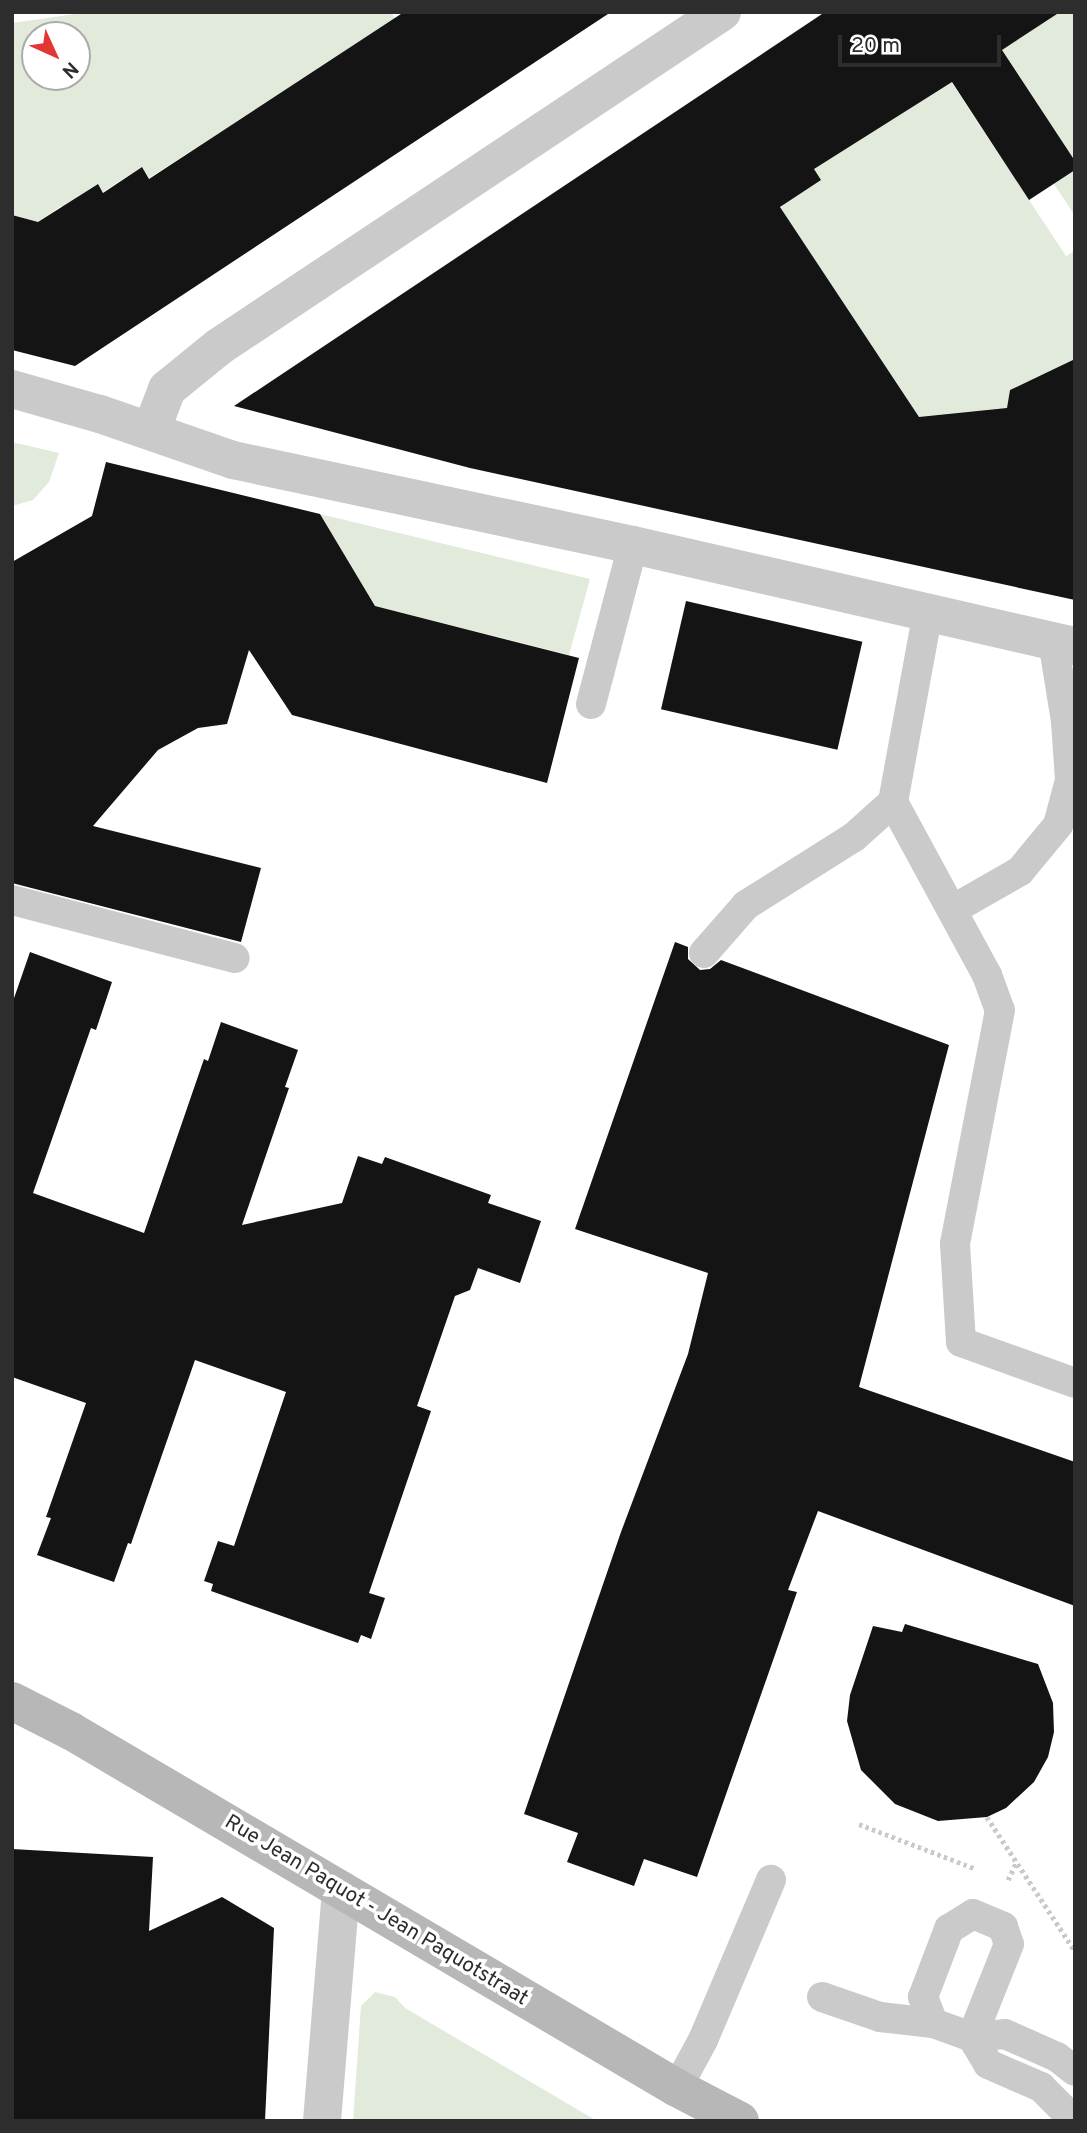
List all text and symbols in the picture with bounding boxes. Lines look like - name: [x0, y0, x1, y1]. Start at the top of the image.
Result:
- north arrow: [21, 21, 91, 91]
- scale bar: [842, 21, 1005, 65]
- text: 20 m: [851, 33, 900, 60]
- text: N: [56, 56, 83, 83]
- street label: Rue Jean Paquot - Jean Paquotstraat: [220, 1810, 532, 2012]

